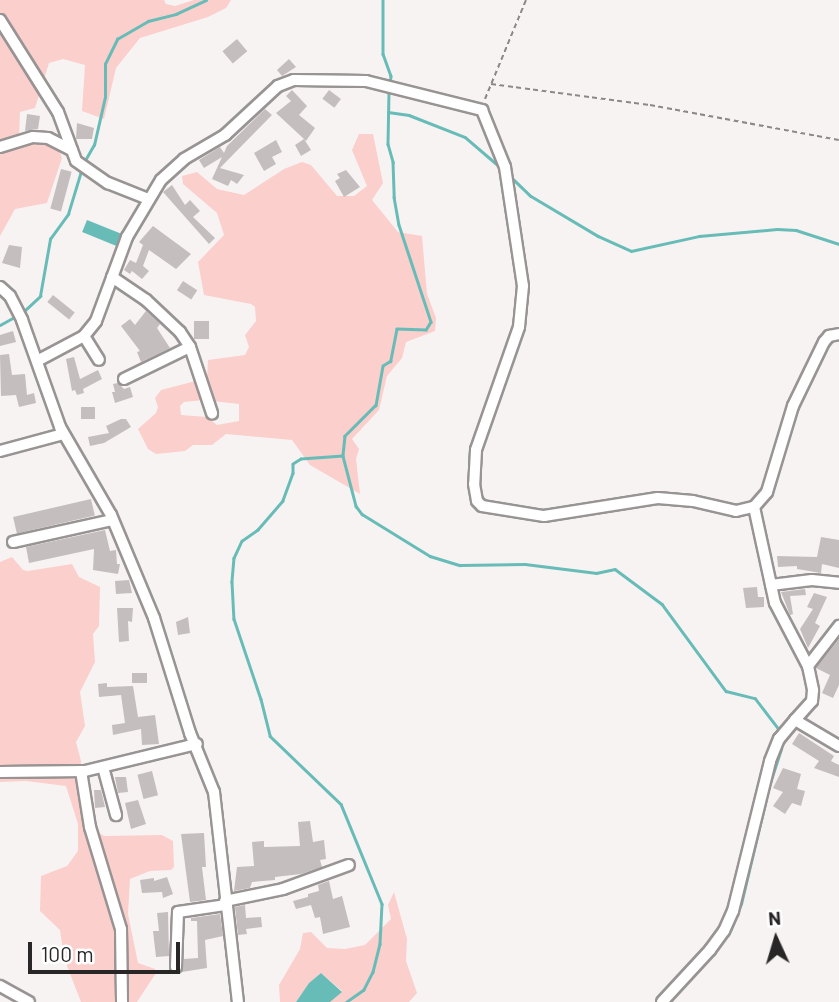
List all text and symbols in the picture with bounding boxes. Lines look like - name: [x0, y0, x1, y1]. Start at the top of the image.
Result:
- north arrow: [741, 904, 811, 974]
- text: N: [767, 906, 782, 929]
- scale bar: [32, 928, 184, 972]
- text: 100 m: [41, 941, 94, 966]

